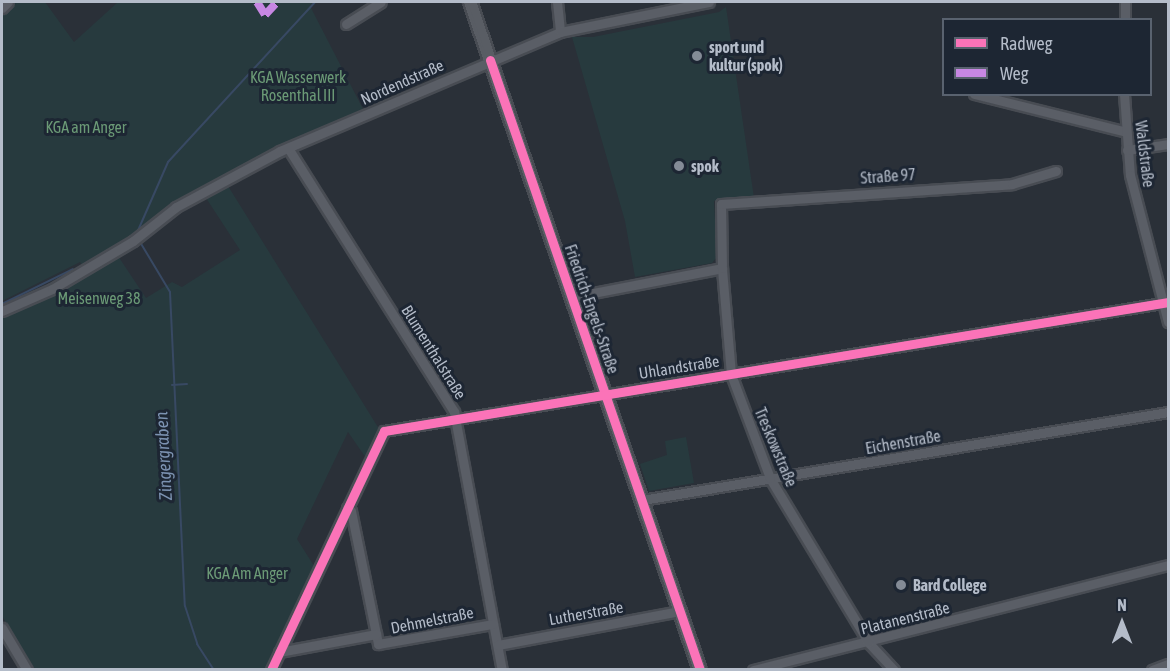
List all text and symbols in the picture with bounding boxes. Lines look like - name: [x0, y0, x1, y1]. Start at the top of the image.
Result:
- legend: [942, 18, 1152, 96]
- text: Radweg: [1000, 33, 1052, 54]
- place label: sport und kultur (spok): [709, 37, 783, 75]
- marker: sport und kultur (spok): [690, 49, 704, 63]
- street label: Nordendstraße: [358, 55, 446, 109]
- text: Weg: [1000, 63, 1028, 84]
- park label: KGA Wasserwerk Rosenthal III: [250, 67, 346, 105]
- park label: KGA am Anger: [45, 117, 127, 137]
- street label: Waldstraße: [1131, 120, 1159, 188]
- place label: spok: [691, 156, 719, 176]
- marker: spok: [672, 159, 686, 173]
- street label: Straße 97: [860, 164, 916, 188]
- street label: Friedrich-Engels-Straße: [561, 242, 623, 376]
- park label: Meisenweg 38: [57, 288, 141, 308]
- street label: Blumenthalstraße: [398, 302, 470, 402]
- street label: Uhlandstraße: [637, 351, 721, 383]
- street label: Treskowstraße: [751, 404, 801, 490]
- water label: Zingergraben: [151, 411, 177, 501]
- street label: Eichenstraße: [864, 426, 942, 458]
- park label: KGA Am Anger: [206, 563, 288, 583]
- place label: Bard College: [913, 575, 987, 595]
- marker: Bard College: [894, 578, 908, 592]
- north arrow: [1092, 593, 1152, 653]
- text: N: [1117, 596, 1127, 614]
- street label: Lutherstraße: [547, 597, 625, 629]
- street label: Platanenstraße: [858, 598, 952, 638]
- street label: Dehmelstraße: [389, 603, 475, 637]

